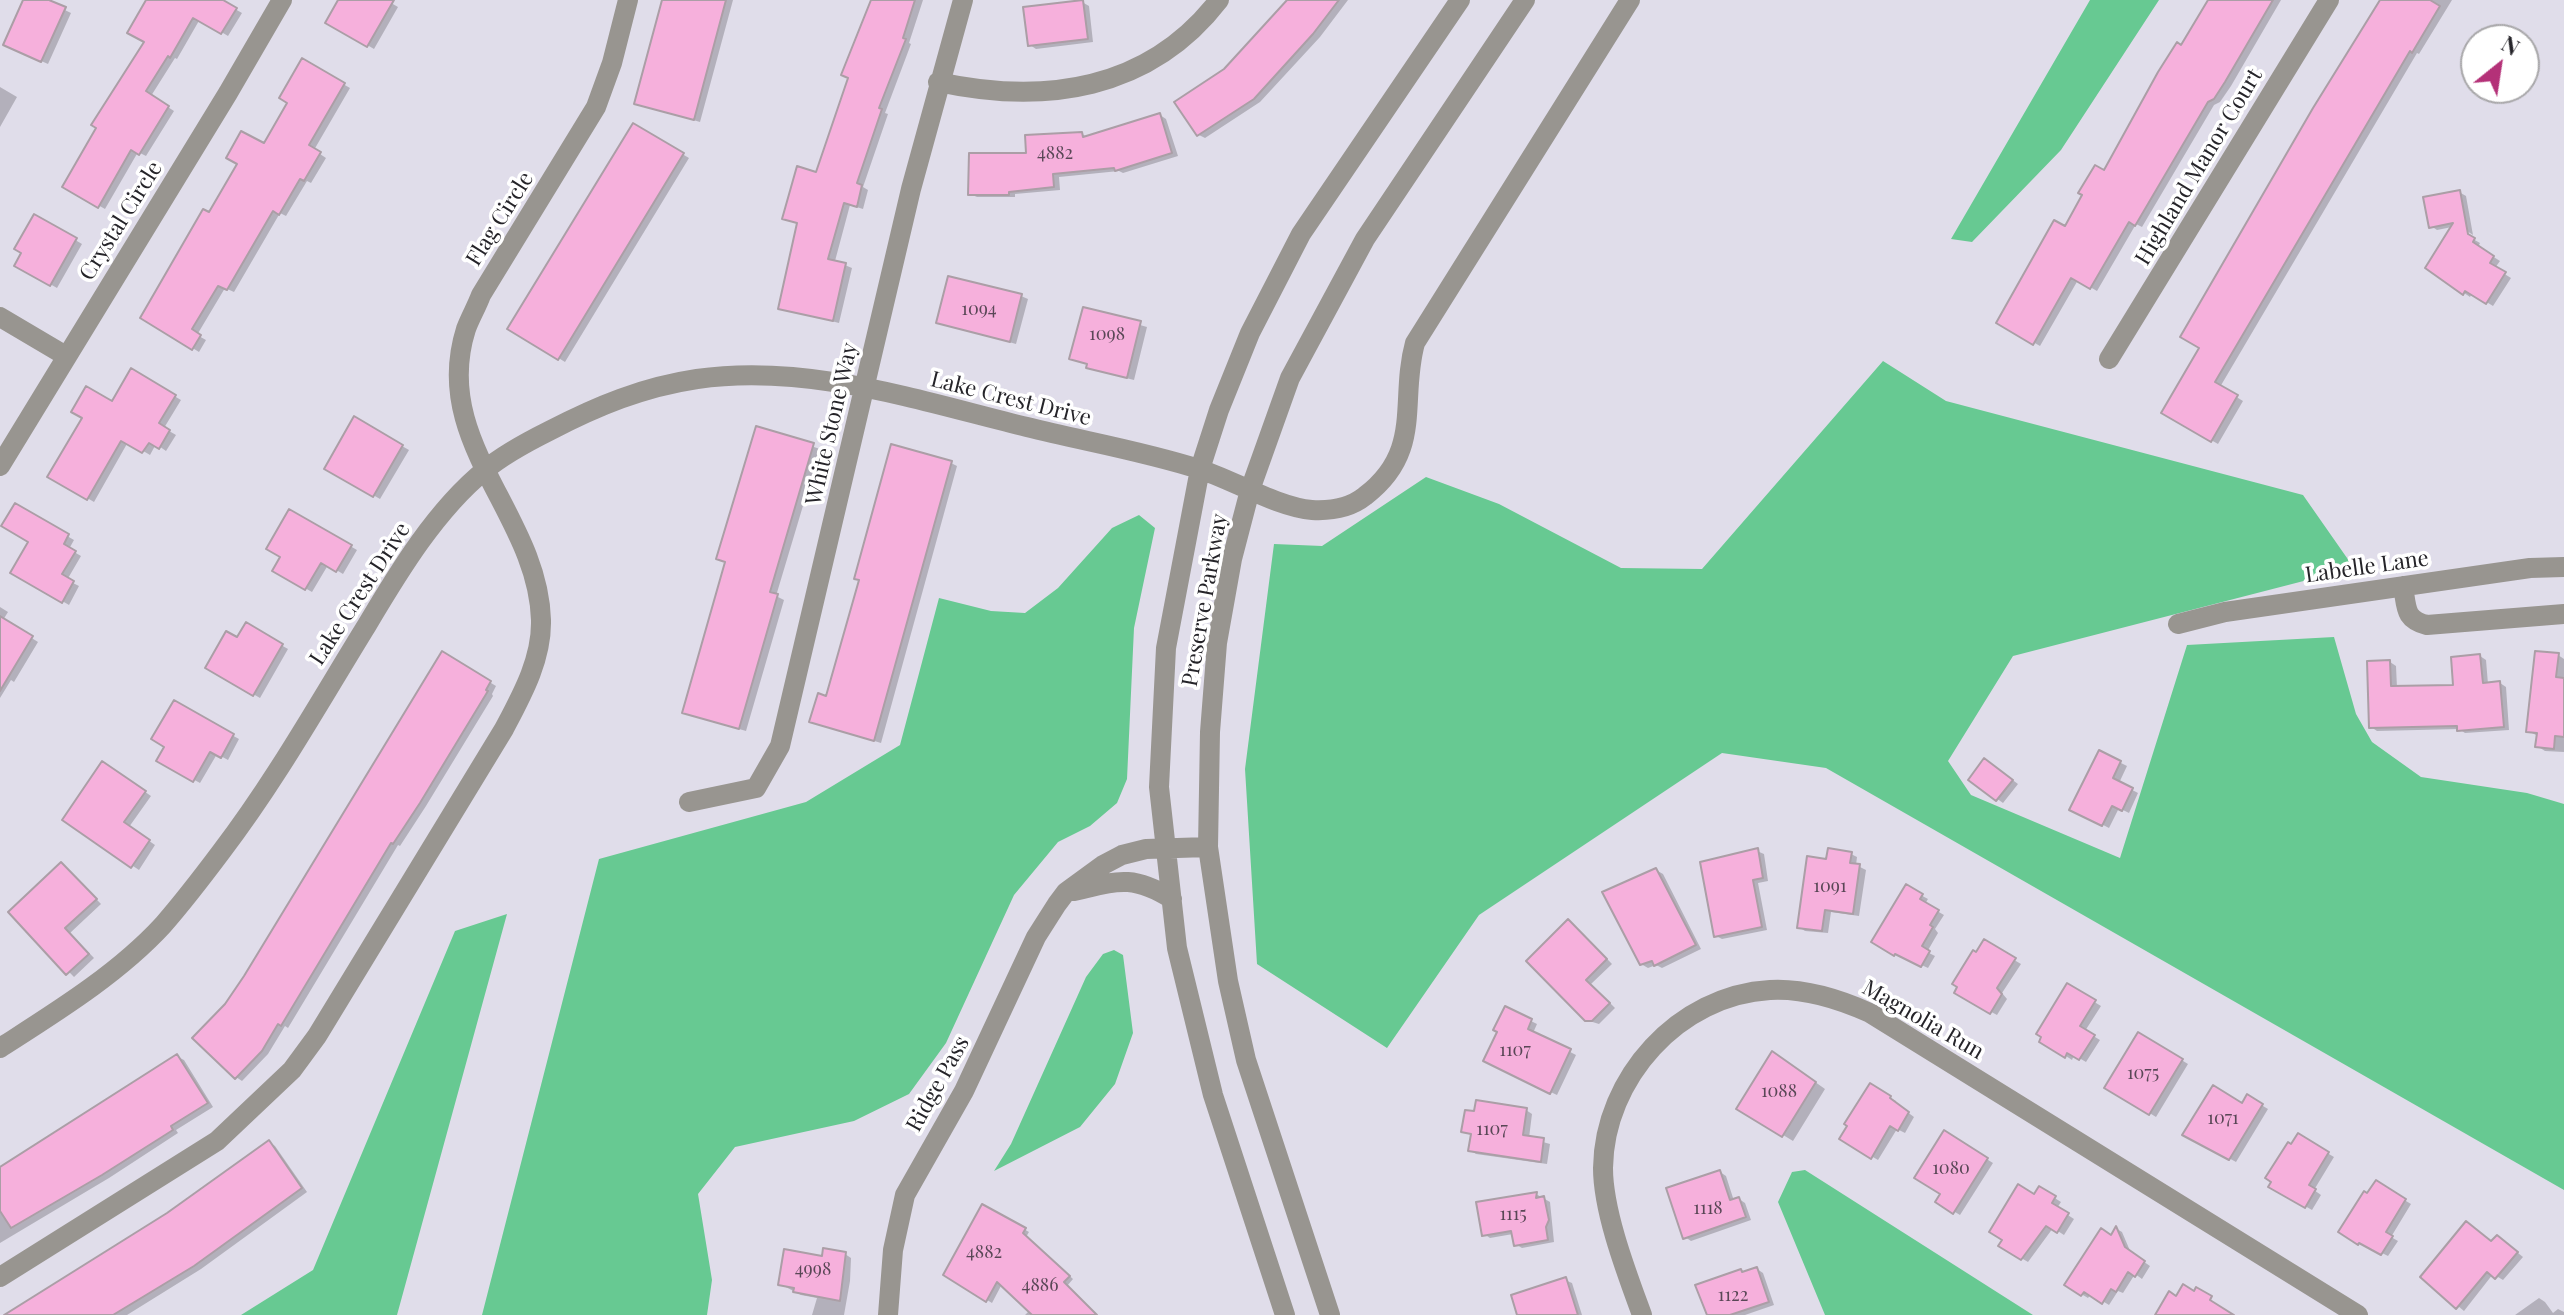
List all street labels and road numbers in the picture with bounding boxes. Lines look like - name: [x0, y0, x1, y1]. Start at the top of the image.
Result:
- street label: Highland Manor Court: [2130, 64, 2268, 270]
- street label: Crystal Circle: [74, 157, 168, 285]
- street label: Flag Circle: [461, 167, 539, 271]
- street label: White Stone Way: [800, 340, 864, 508]
- street label: Lake Crest Drive: [928, 366, 1094, 432]
- street label: Preserve Parkway: [1177, 511, 1233, 689]
- street label: Lake Crest Drive: [304, 518, 416, 670]
- street label: Labelle Lane: [2303, 545, 2431, 589]
- street label: Magnolia Run: [1858, 975, 1988, 1065]
- street label: Ridge Pass: [901, 1032, 975, 1136]

